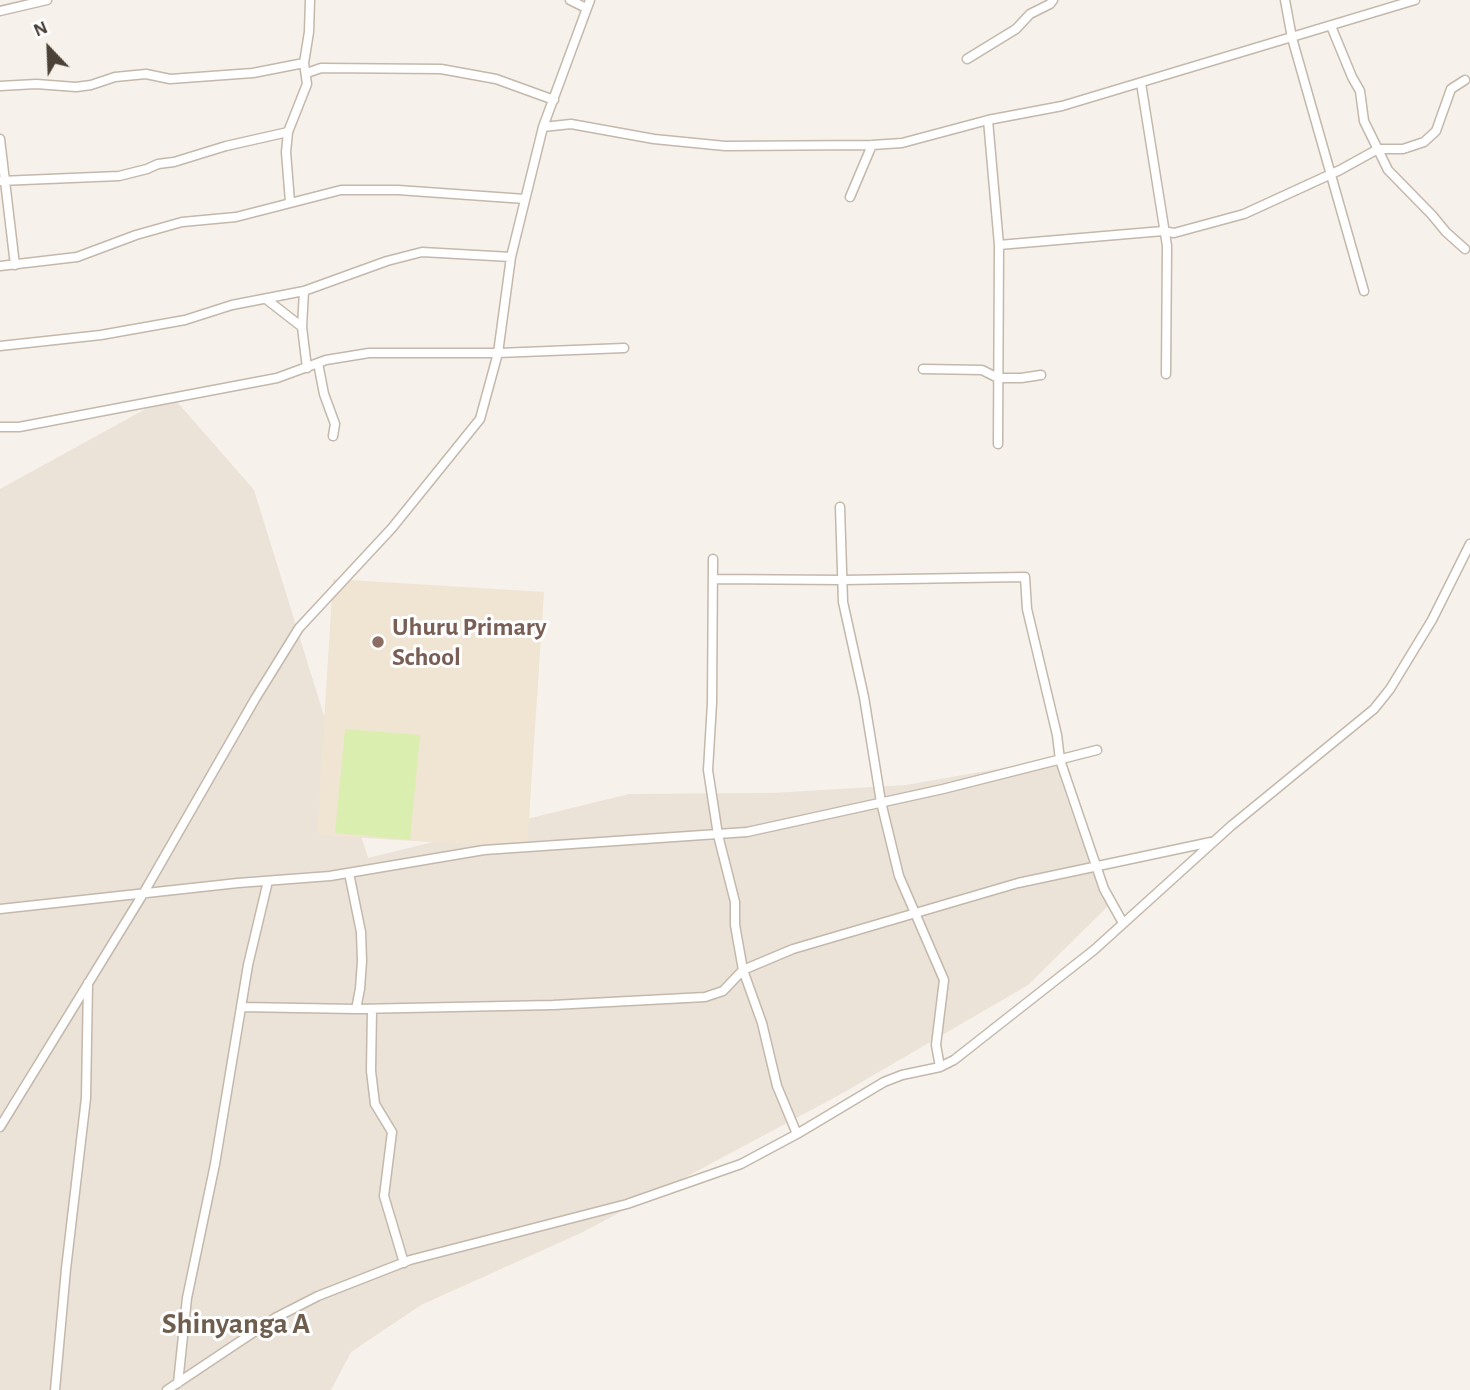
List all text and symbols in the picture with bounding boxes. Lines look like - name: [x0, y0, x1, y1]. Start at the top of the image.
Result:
- north arrow: [14, 14, 84, 84]
- text: N: [31, 18, 50, 41]
- place label: Uhuru Primary School: [392, 611, 547, 672]
- marker: Uhuru Primary School: [370, 634, 386, 650]
- district label: Shinyanga A: [162, 1306, 310, 1342]

